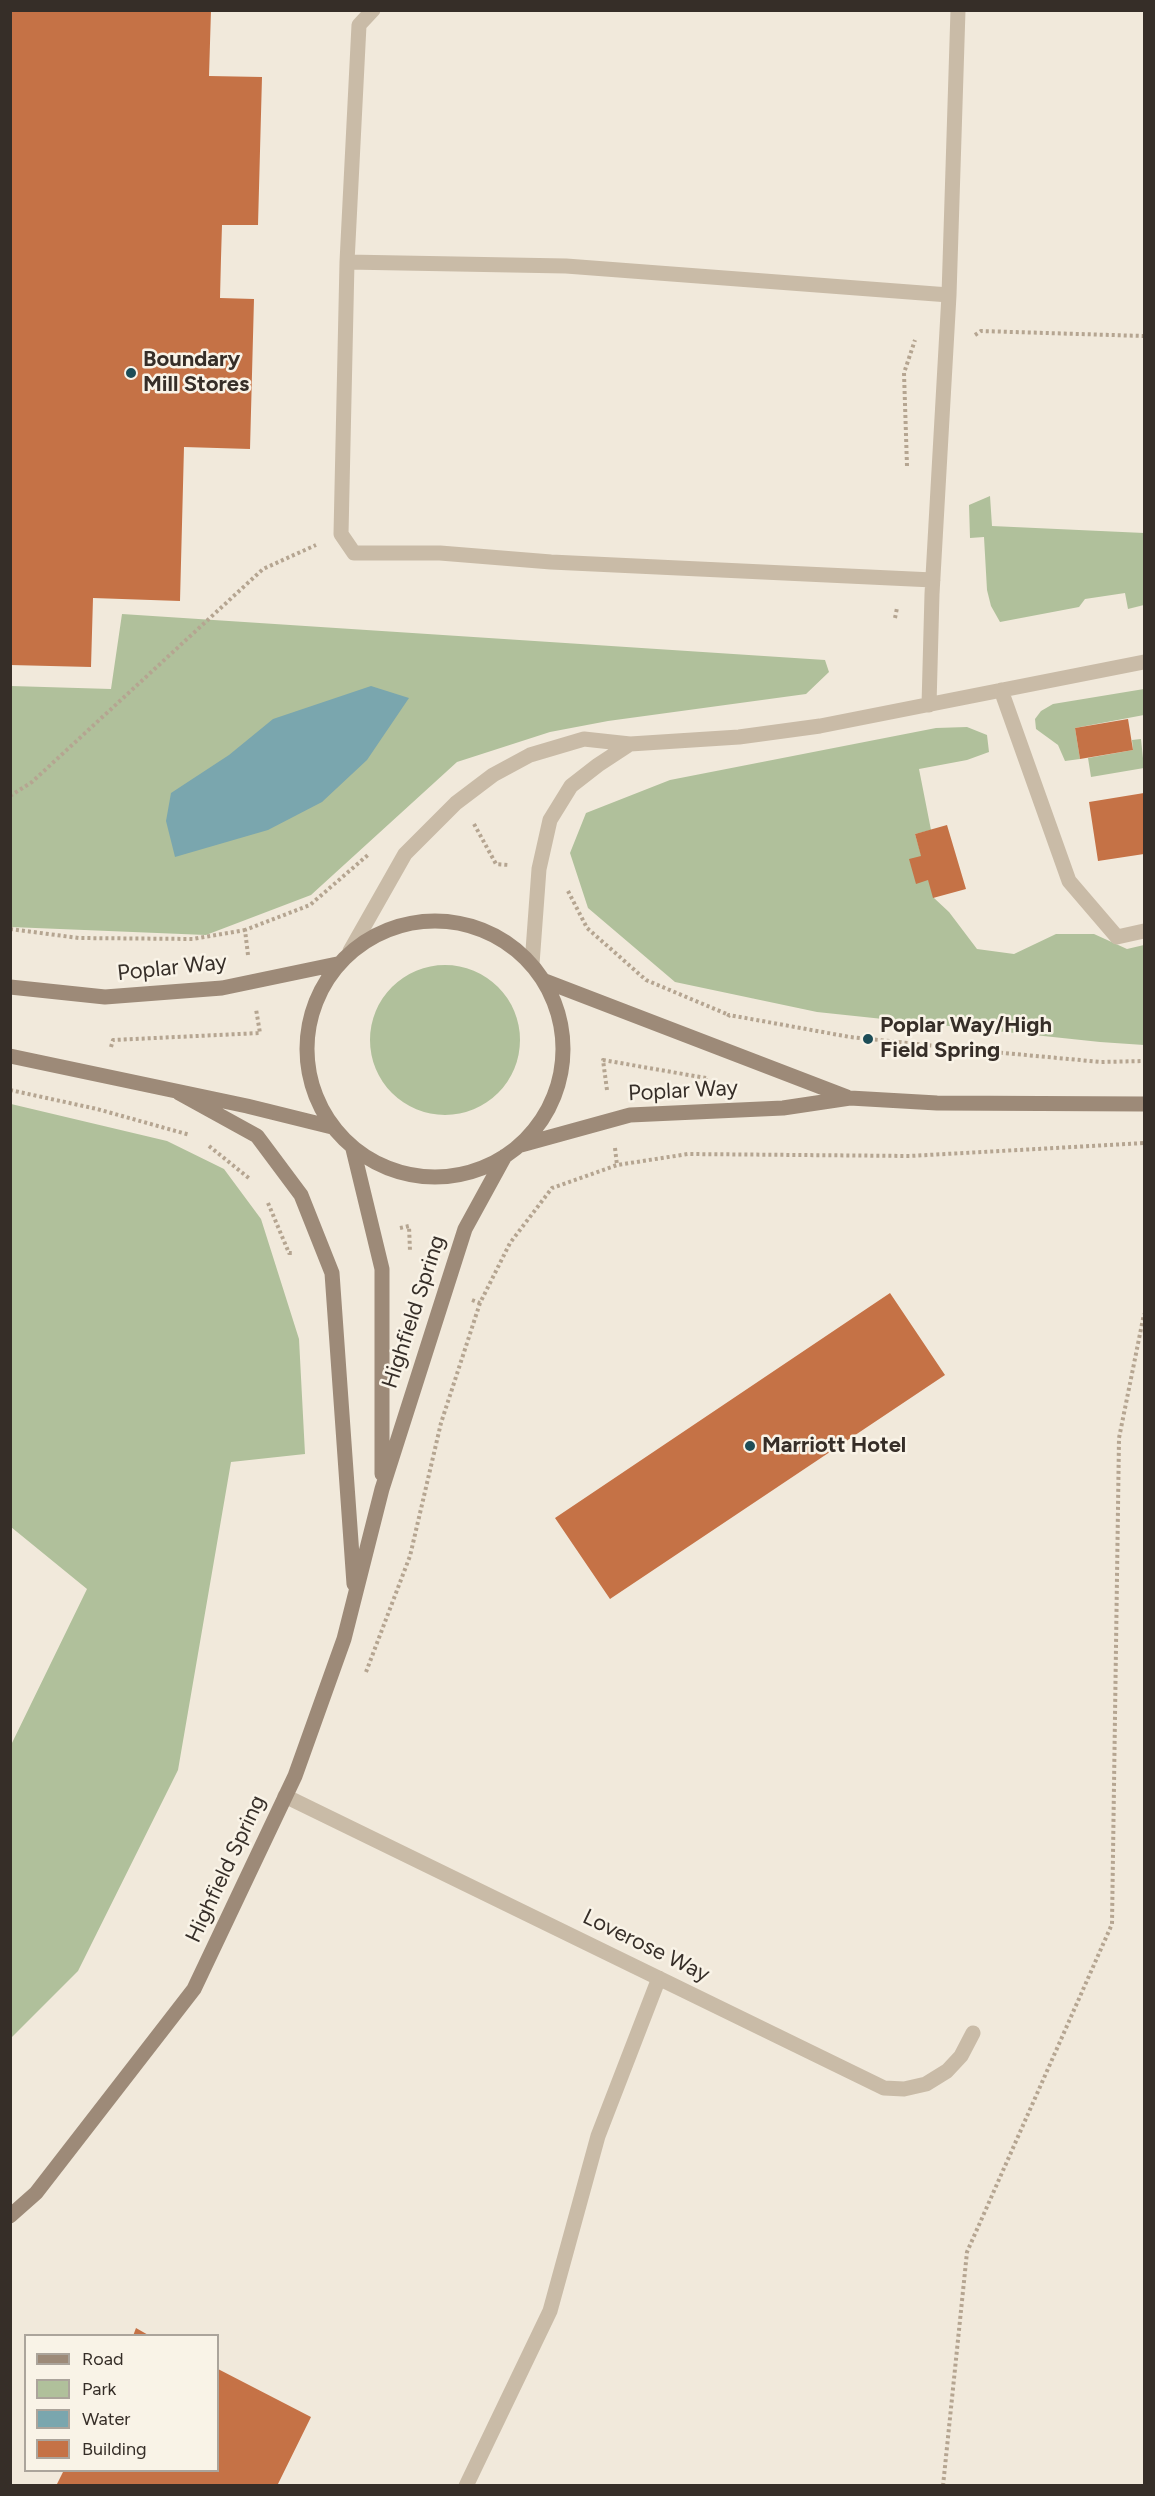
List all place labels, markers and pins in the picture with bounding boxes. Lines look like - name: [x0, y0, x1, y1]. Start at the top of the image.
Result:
- place label: Boundary Mill Stores: [143, 347, 249, 398]
- marker: Boundary Mill Stores: [124, 366, 138, 380]
- place label: Poplar Way/High Field Spring: [880, 1013, 1052, 1064]
- marker: Poplar Way/High Field Spring: [861, 1032, 875, 1046]
- place label: Marriott Hotel: [762, 1433, 906, 1459]
- marker: Marriott Hotel: [743, 1439, 757, 1453]

